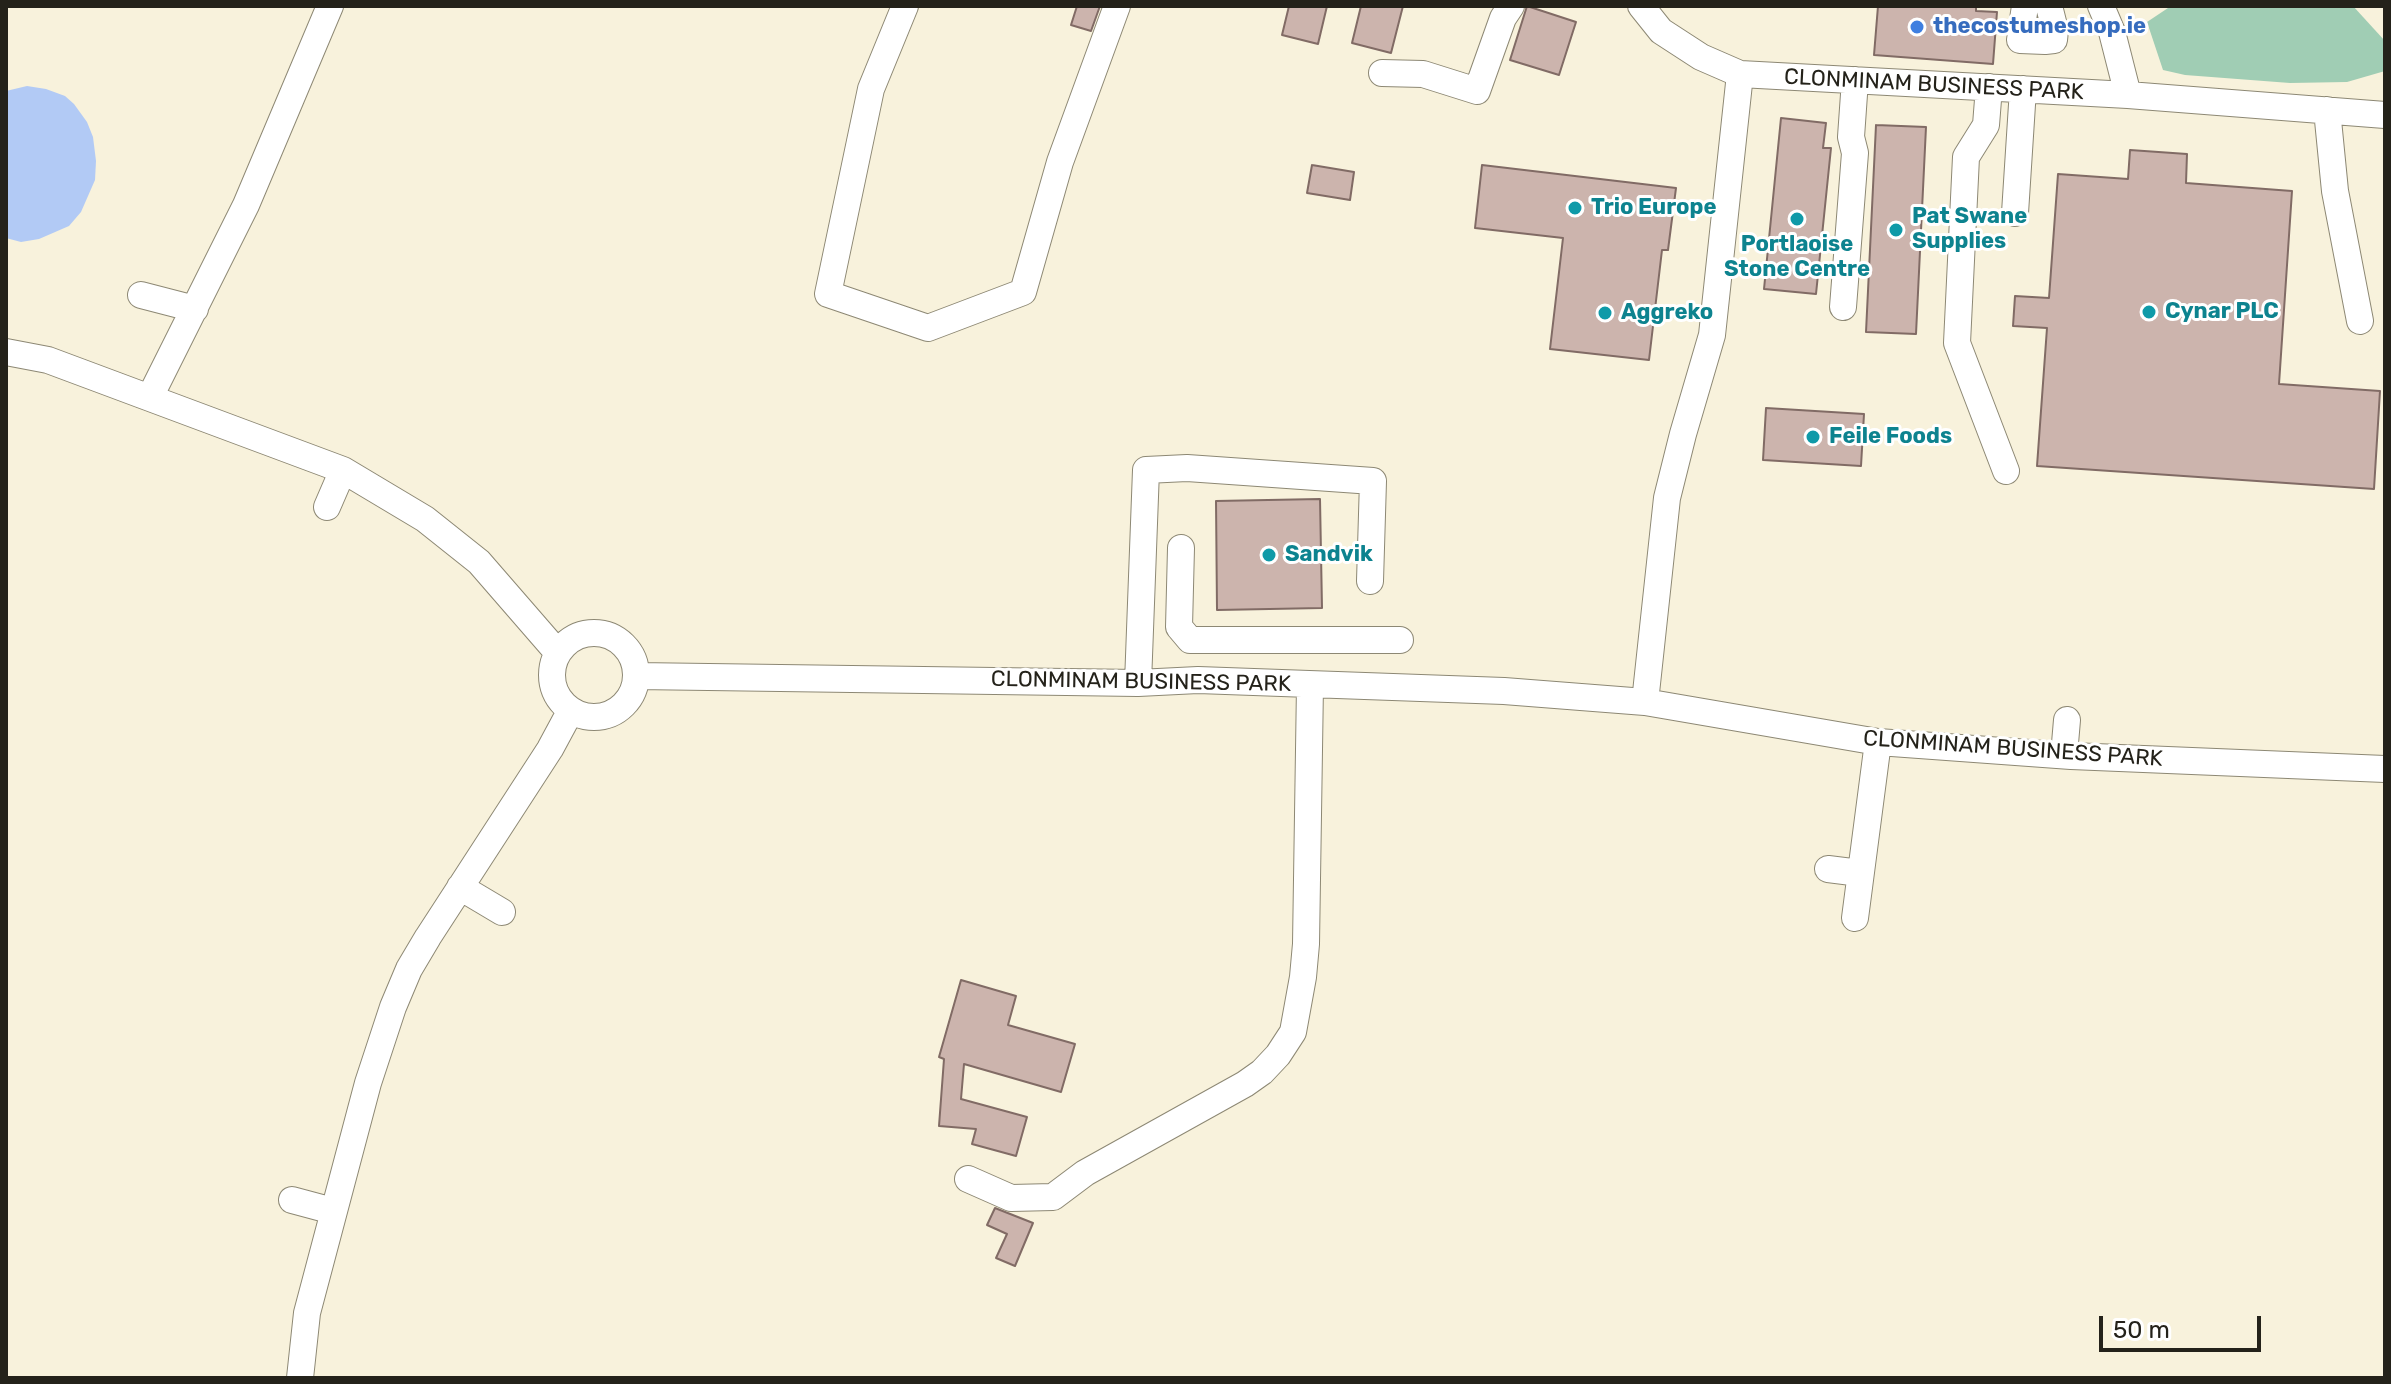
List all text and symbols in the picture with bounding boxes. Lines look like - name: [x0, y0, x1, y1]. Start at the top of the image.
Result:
- place label: thecostumeshop.ie: [1933, 14, 2146, 40]
- marker: thecostumeshop.ie: [1908, 18, 1926, 36]
- street label: CLONMINAM BUSINESS PARK: [1783, 64, 2085, 106]
- place label: Trio Europe: [1591, 195, 1717, 221]
- marker: Trio Europe: [1566, 199, 1584, 217]
- place label: Pat Swane Supplies: [1912, 204, 2027, 256]
- marker: Portlaoise Stone Centre: [1788, 210, 1806, 228]
- marker: Pat Swane Supplies: [1887, 221, 1905, 239]
- place label: Portlaoise Stone Centre: [1724, 232, 1870, 284]
- place label: Cynar PLC: [2165, 299, 2279, 325]
- place label: Aggreko: [1621, 300, 1713, 326]
- marker: Cynar PLC: [2140, 303, 2158, 321]
- marker: Aggreko: [1596, 304, 1614, 322]
- place label: Feile Foods: [1829, 424, 1952, 450]
- marker: Feile Foods: [1804, 428, 1822, 446]
- place label: Sandvik: [1285, 542, 1373, 568]
- marker: Sandvik: [1260, 546, 1278, 564]
- street label: CLONMINAM BUSINESS PARK: [991, 666, 1291, 698]
- street label: CLONMINAM BUSINESS PARK: [1862, 725, 2164, 773]
- scale bar: [2103, 1300, 2265, 1350]
- text: 50 m: [2113, 1316, 2170, 1344]

